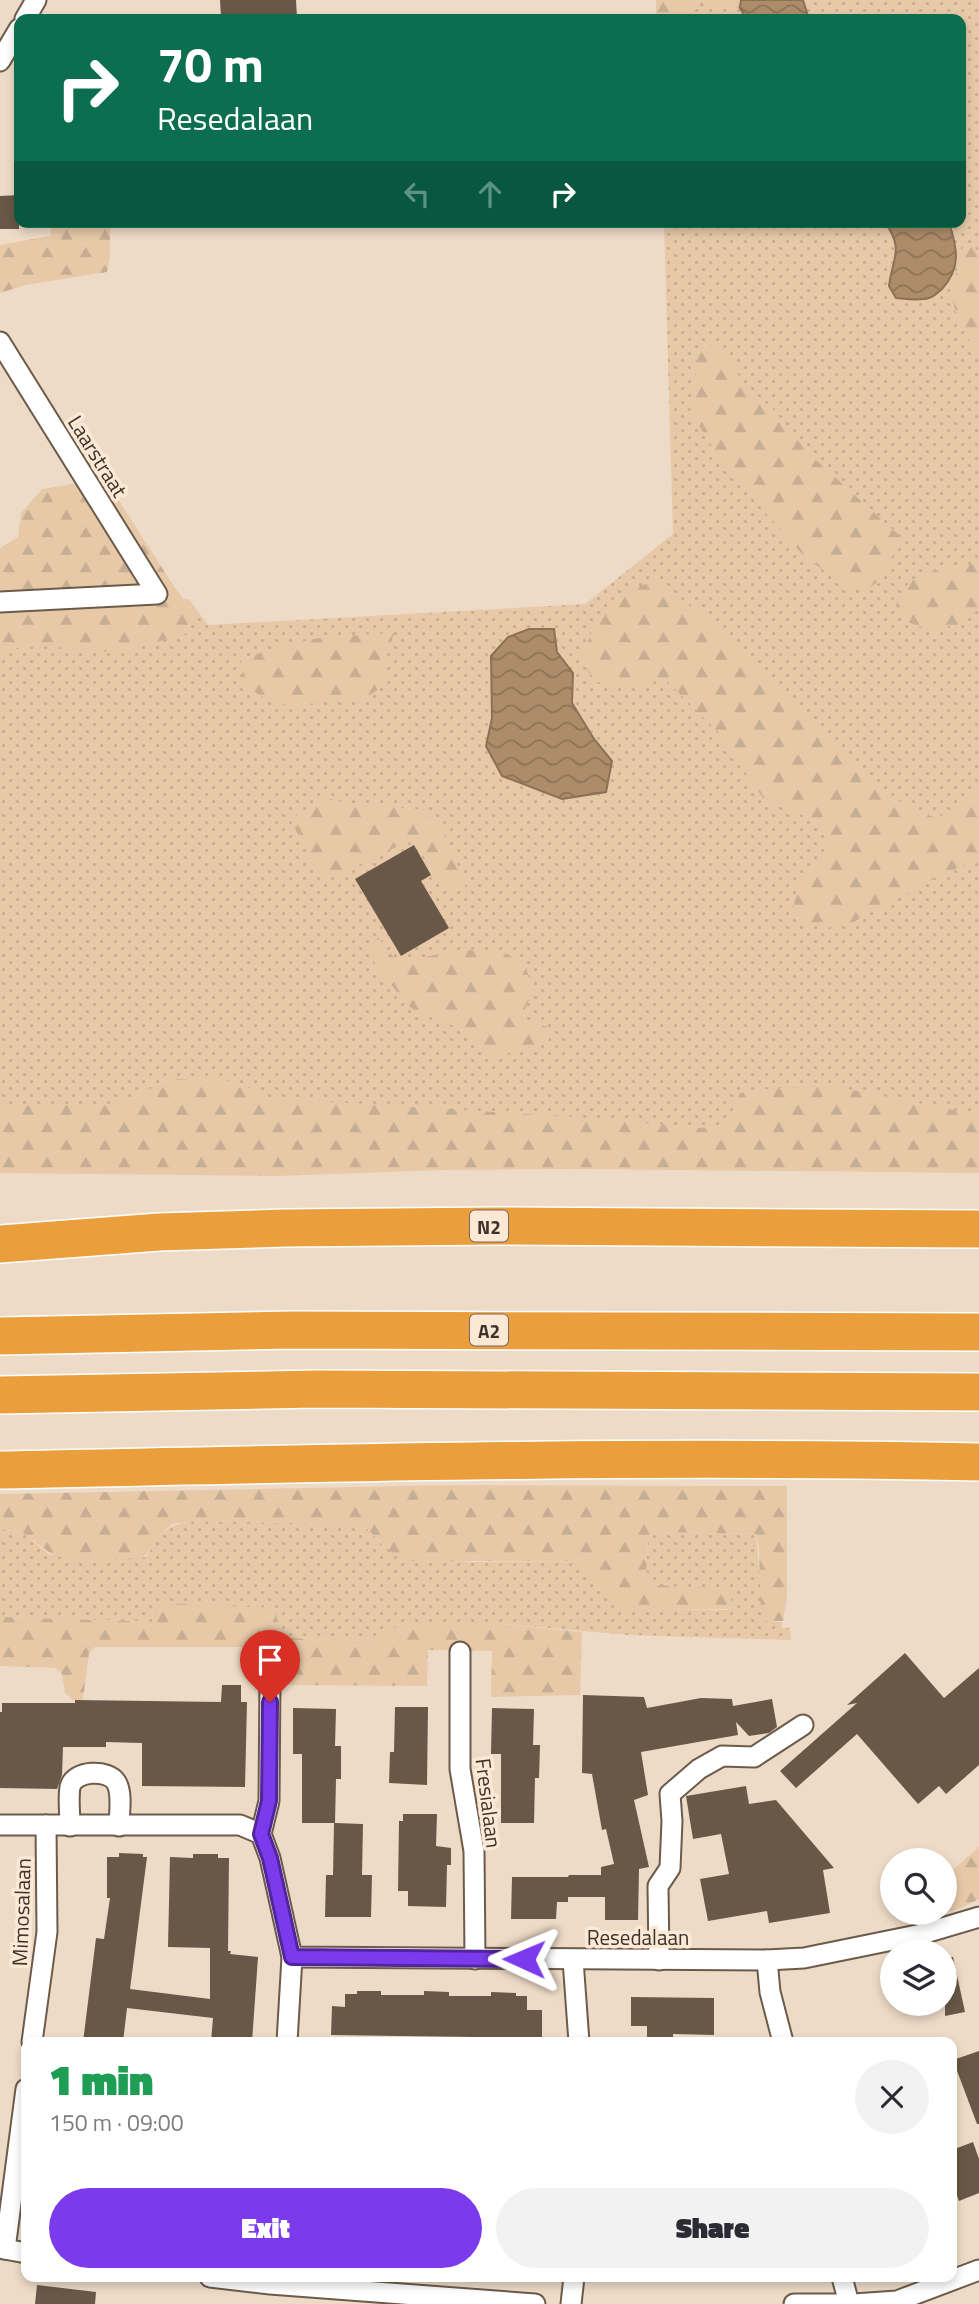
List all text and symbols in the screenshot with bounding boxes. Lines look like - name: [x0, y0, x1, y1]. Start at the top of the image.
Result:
- text: 70 m: [157, 26, 264, 101]
- icon: right: [42, 42, 133, 133]
- text: Resedalaan: [157, 94, 313, 142]
- icon: left: [398, 175, 436, 213]
- icon: ahead: [471, 175, 509, 213]
- icon: right: [544, 175, 582, 213]
- street label: Laarstraat: [60, 409, 136, 504]
- road number: N2: [470, 1210, 508, 1242]
- road number: A2: [470, 1314, 508, 1346]
- pin: [240, 1630, 300, 1702]
- icon: arrive: [251, 1641, 289, 1679]
- street label: Fresialaan: [468, 1756, 510, 1850]
- map controls: [880, 1848, 957, 2016]
- button: search: [880, 1848, 957, 1925]
- street label: Mimosalaan: [3, 1857, 39, 1967]
- street label: Resedalaan: [587, 1921, 689, 1953]
- position arrow: [487, 1922, 561, 1996]
- button: layers: [880, 1939, 957, 2016]
- text: 1 min: [49, 2047, 153, 2111]
- button: close: [855, 2060, 929, 2134]
- text: 150 m · 09:00: [49, 2105, 184, 2140]
- button: Exit: [49, 2188, 482, 2268]
- button: Share: [496, 2188, 929, 2268]

